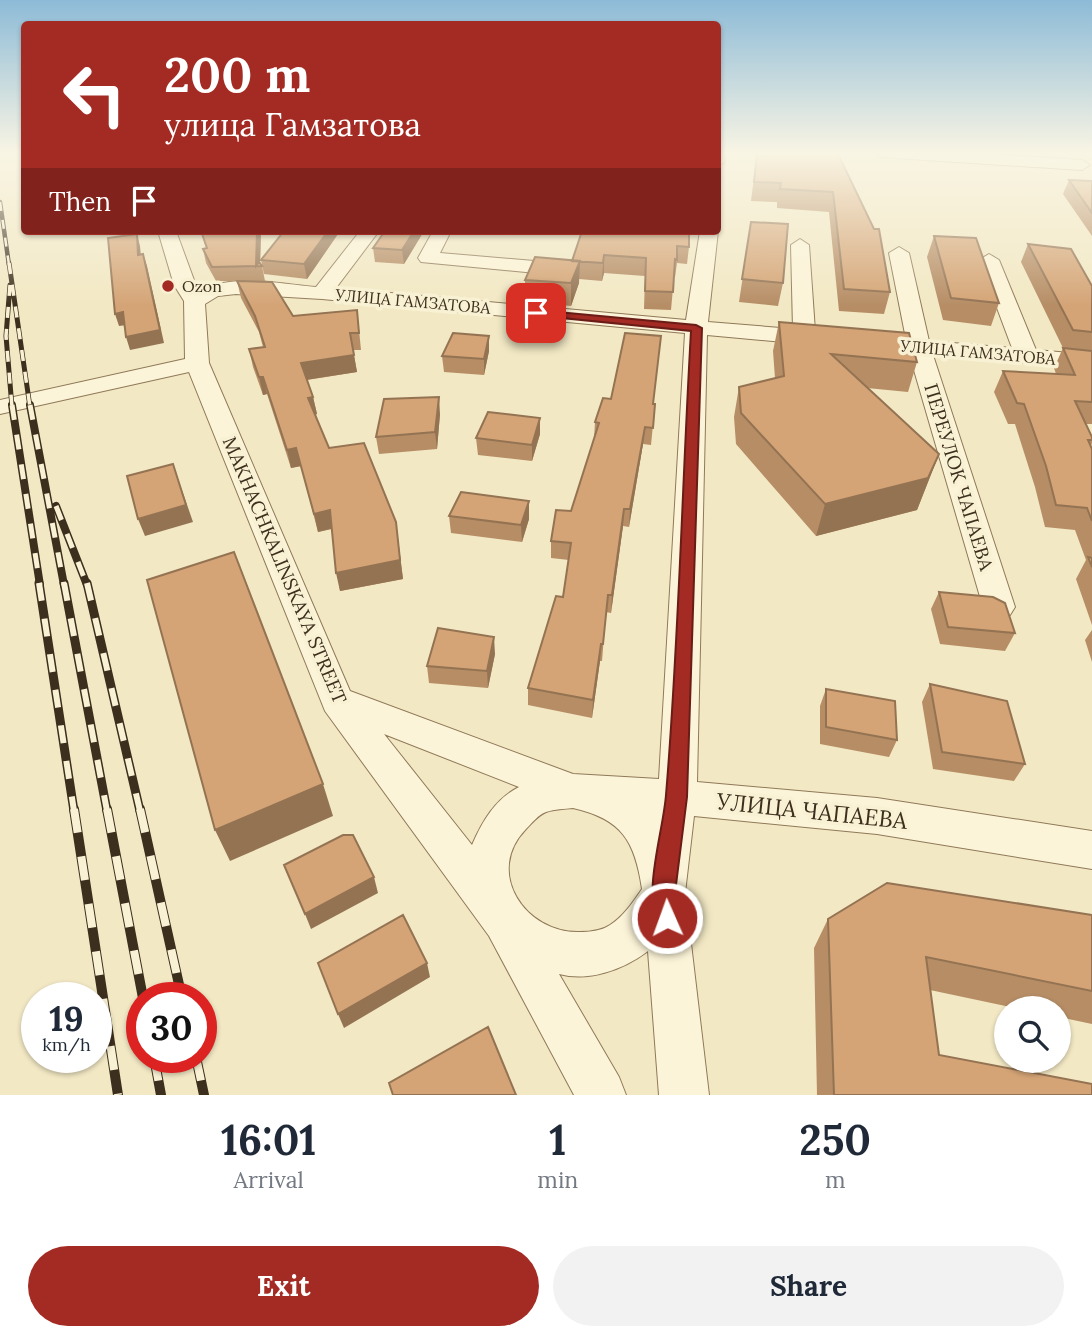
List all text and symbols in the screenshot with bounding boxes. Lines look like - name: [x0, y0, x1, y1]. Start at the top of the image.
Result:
- text: 200 m: [164, 43, 310, 105]
- icon: left: [49, 49, 140, 140]
- text: улица Гамзатова: [164, 104, 421, 145]
- icon: arrive: [125, 182, 163, 220]
- text: Then: [49, 185, 111, 218]
- place label: Ozon: [182, 276, 222, 296]
- marker: Ozon: [160, 278, 176, 294]
- pin: [506, 283, 566, 343]
- street label: УЛИЦА ГАМЗАТОВА: [334, 284, 492, 318]
- icon: arrive: [517, 294, 555, 332]
- street label: УЛИЦА ГАМЗАТОВА: [899, 335, 1057, 369]
- street label: ПЕРЕУЛОК ЧАПАЕВА: [919, 381, 999, 574]
- street label: MAKHACHKALINSKAYA STREET: [218, 433, 352, 707]
- street label: УЛИЦА ЧАПАЕВА: [714, 786, 909, 835]
- position arrow: [630, 881, 704, 955]
- speed limit sign: 30: [126, 982, 217, 1073]
- text: 19: [49, 996, 84, 1041]
- map controls: [994, 996, 1071, 1073]
- button: search: [994, 996, 1071, 1073]
- text: km/h: [42, 1033, 91, 1056]
- text: 16:01: [221, 1113, 316, 1167]
- text: 1: [549, 1113, 566, 1167]
- text: 250: [799, 1113, 871, 1167]
- text: Arrival: [234, 1165, 304, 1194]
- text: min: [537, 1165, 578, 1194]
- text: m: [825, 1165, 845, 1194]
- button: Exit: [28, 1246, 539, 1326]
- button: Share: [553, 1246, 1064, 1326]

